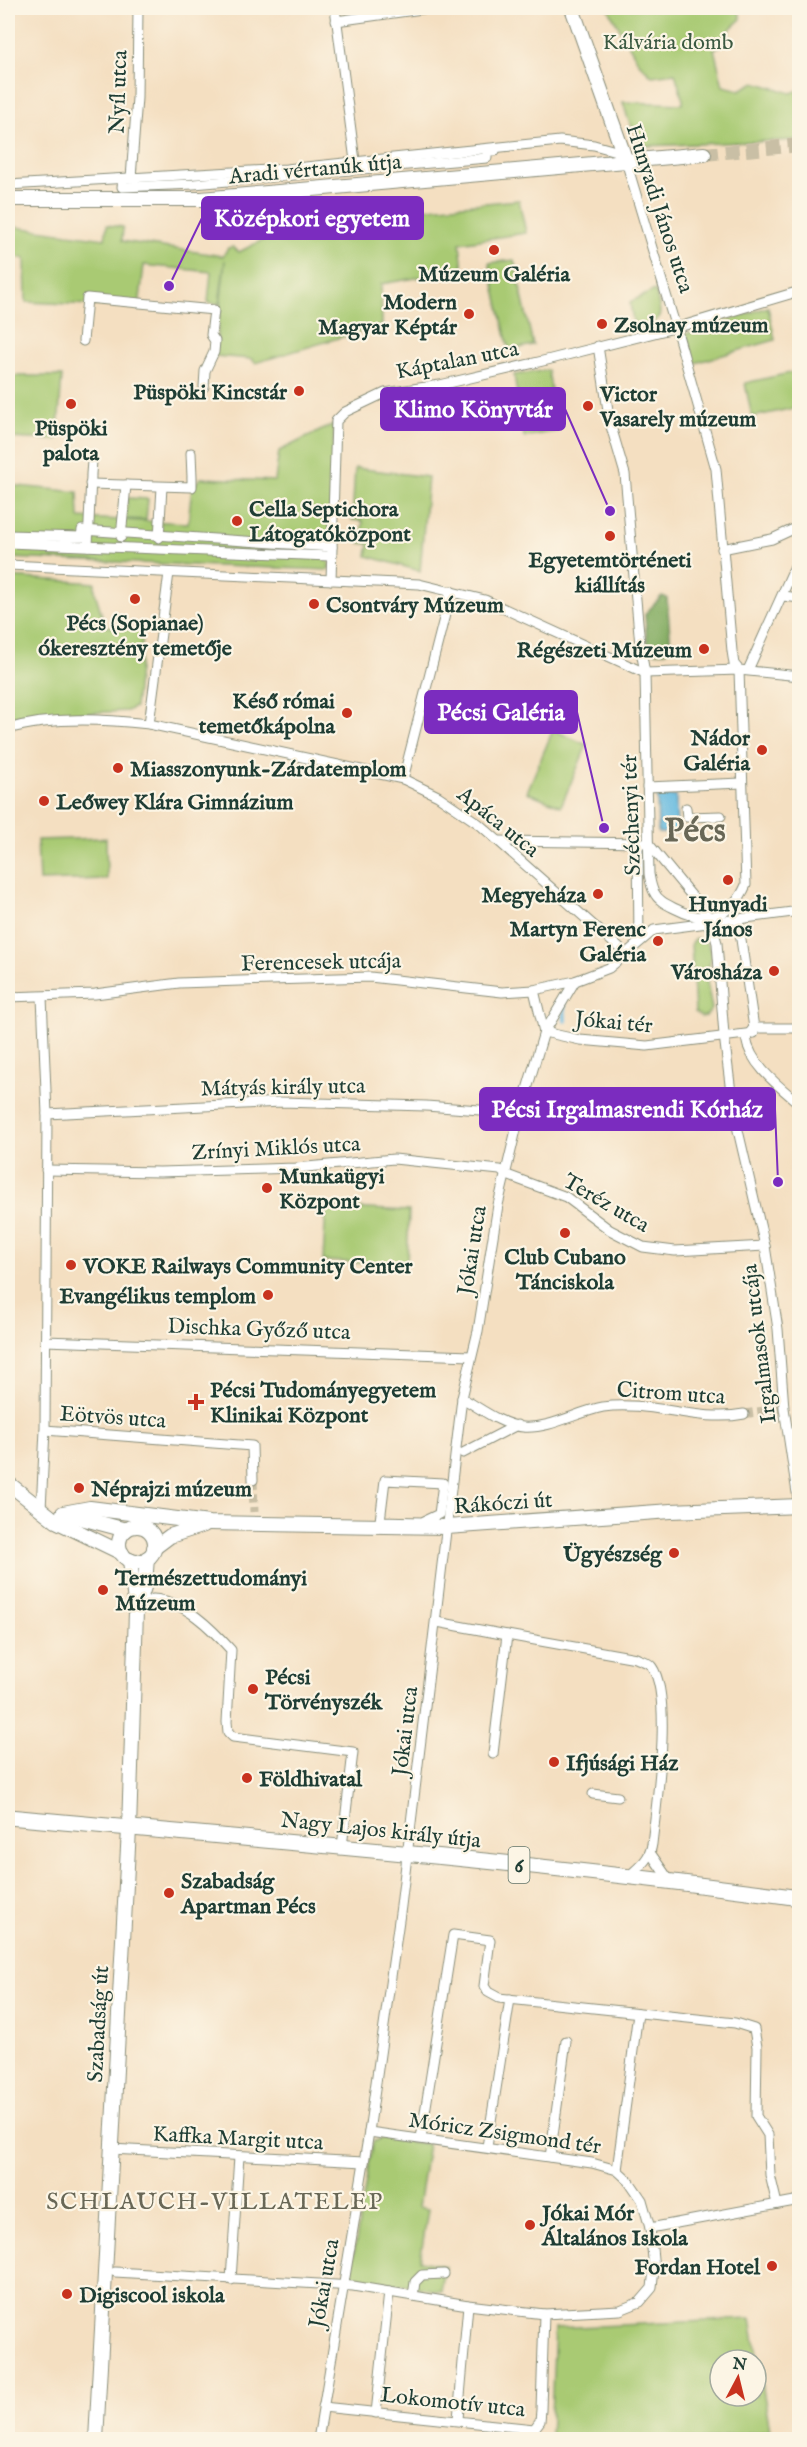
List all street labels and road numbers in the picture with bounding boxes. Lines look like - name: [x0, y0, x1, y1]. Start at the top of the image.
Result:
- street label: Nyíl utca: [104, 49, 134, 135]
- street label: Hunyadi János utca: [619, 121, 700, 297]
- street label: Aradi vértanúk útja: [227, 148, 403, 192]
- street label: Káptalan utca: [394, 335, 522, 387]
- street label: Széchenyi tér: [616, 754, 648, 876]
- street label: Apáca utca: [450, 780, 545, 865]
- street label: Ferencesek utcája: [241, 948, 402, 978]
- street label: Jókai tér: [571, 1005, 654, 1040]
- street label: Mátyás király utca: [200, 1073, 366, 1103]
- street label: Zrínyi Miklós utca: [191, 1131, 362, 1167]
- street label: Teréz utca: [558, 1168, 655, 1240]
- street label: Jókai utca: [452, 1203, 494, 1300]
- street label: Irgalmasok utcája: [736, 1262, 784, 1425]
- street label: Dischka Győző utca: [167, 1313, 351, 1347]
- street label: Citrom utca: [616, 1376, 727, 1412]
- street label: Eötvös utca: [59, 1400, 167, 1436]
- street label: Rákóczi út: [453, 1487, 554, 1521]
- street label: Jókai utca: [386, 1684, 425, 1781]
- street label: Nagy Lajos király útja: [279, 1807, 483, 1855]
- road number: 6: [508, 1847, 530, 1883]
- street label: Szabadság út: [82, 1965, 116, 2083]
- street label: Móricz Zsigmond tér: [407, 2107, 603, 2161]
- street label: Kaffka Margit utca: [152, 2121, 324, 2157]
- street label: Jókai utca: [303, 2236, 347, 2333]
- street label: Lokomotív utca: [379, 2381, 527, 2425]

